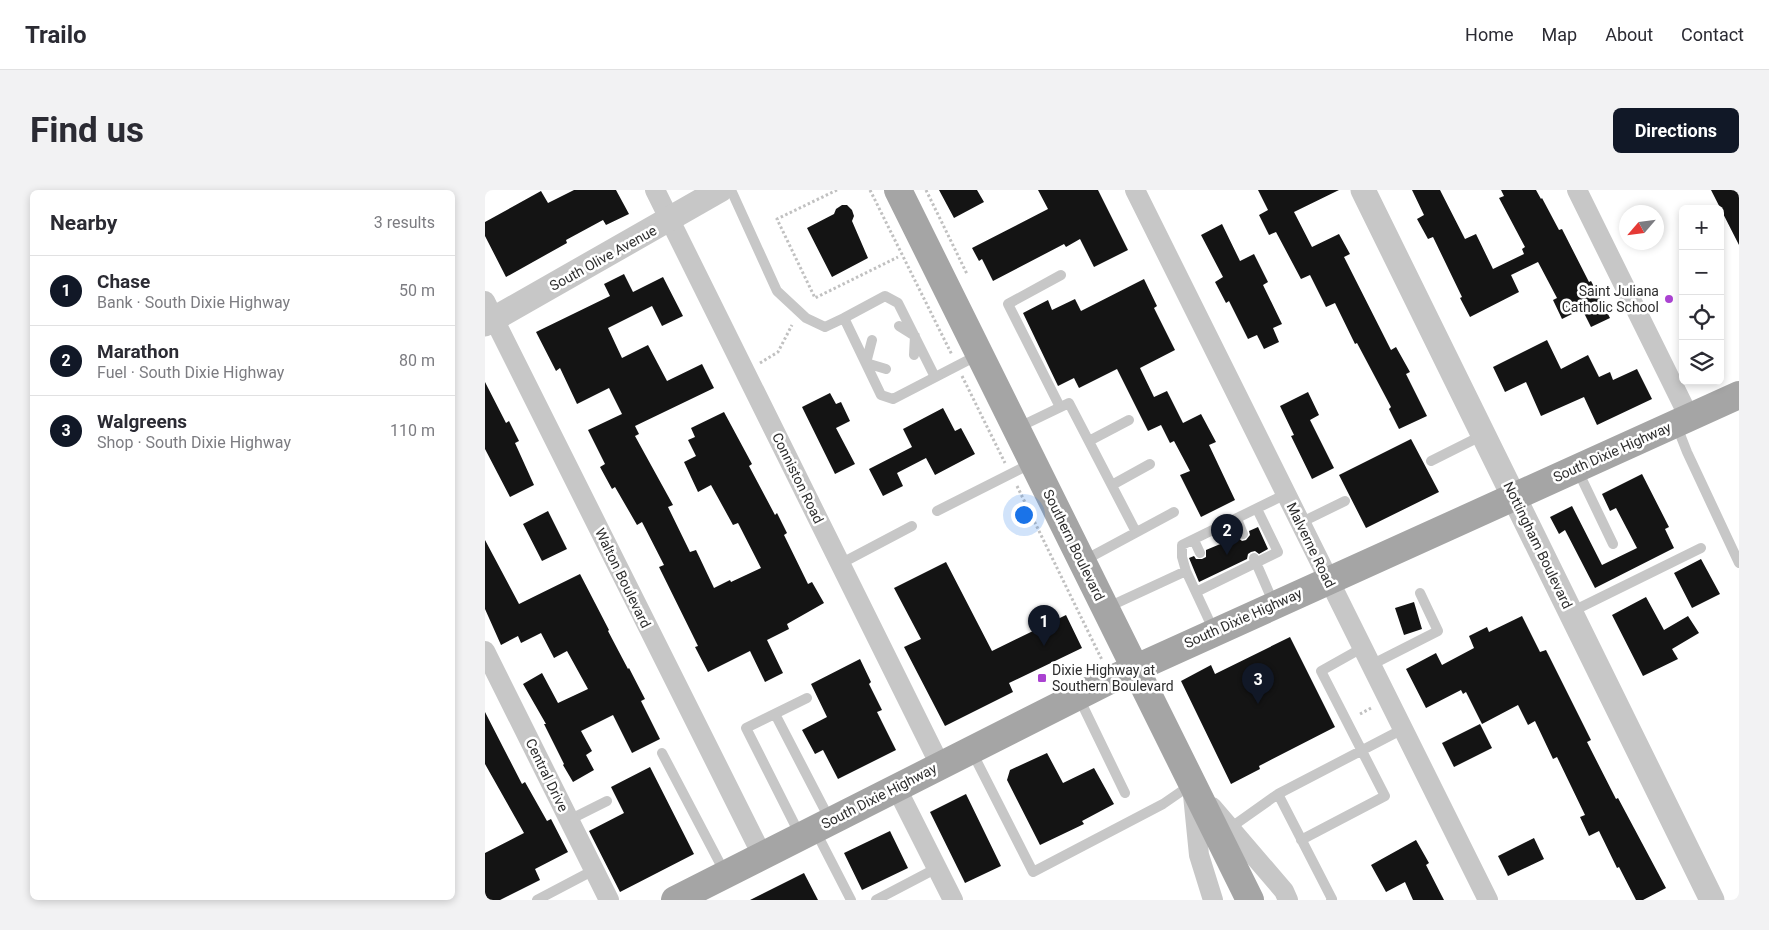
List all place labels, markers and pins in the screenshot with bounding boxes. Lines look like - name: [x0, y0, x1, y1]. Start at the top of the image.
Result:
- place label: Saint Juliana Catholic School: [1562, 283, 1659, 315]
- marker: Saint Juliana Catholic School: [1663, 293, 1675, 305]
- pin: 2: [1211, 514, 1243, 555]
- pin: 1: [1028, 605, 1060, 646]
- place label: Dixie Highway at Southern Boulevard: [1052, 662, 1174, 694]
- pin: 3: [1242, 663, 1274, 704]
- marker: Dixie Highway at Southern Boulevard: [1036, 672, 1048, 684]

